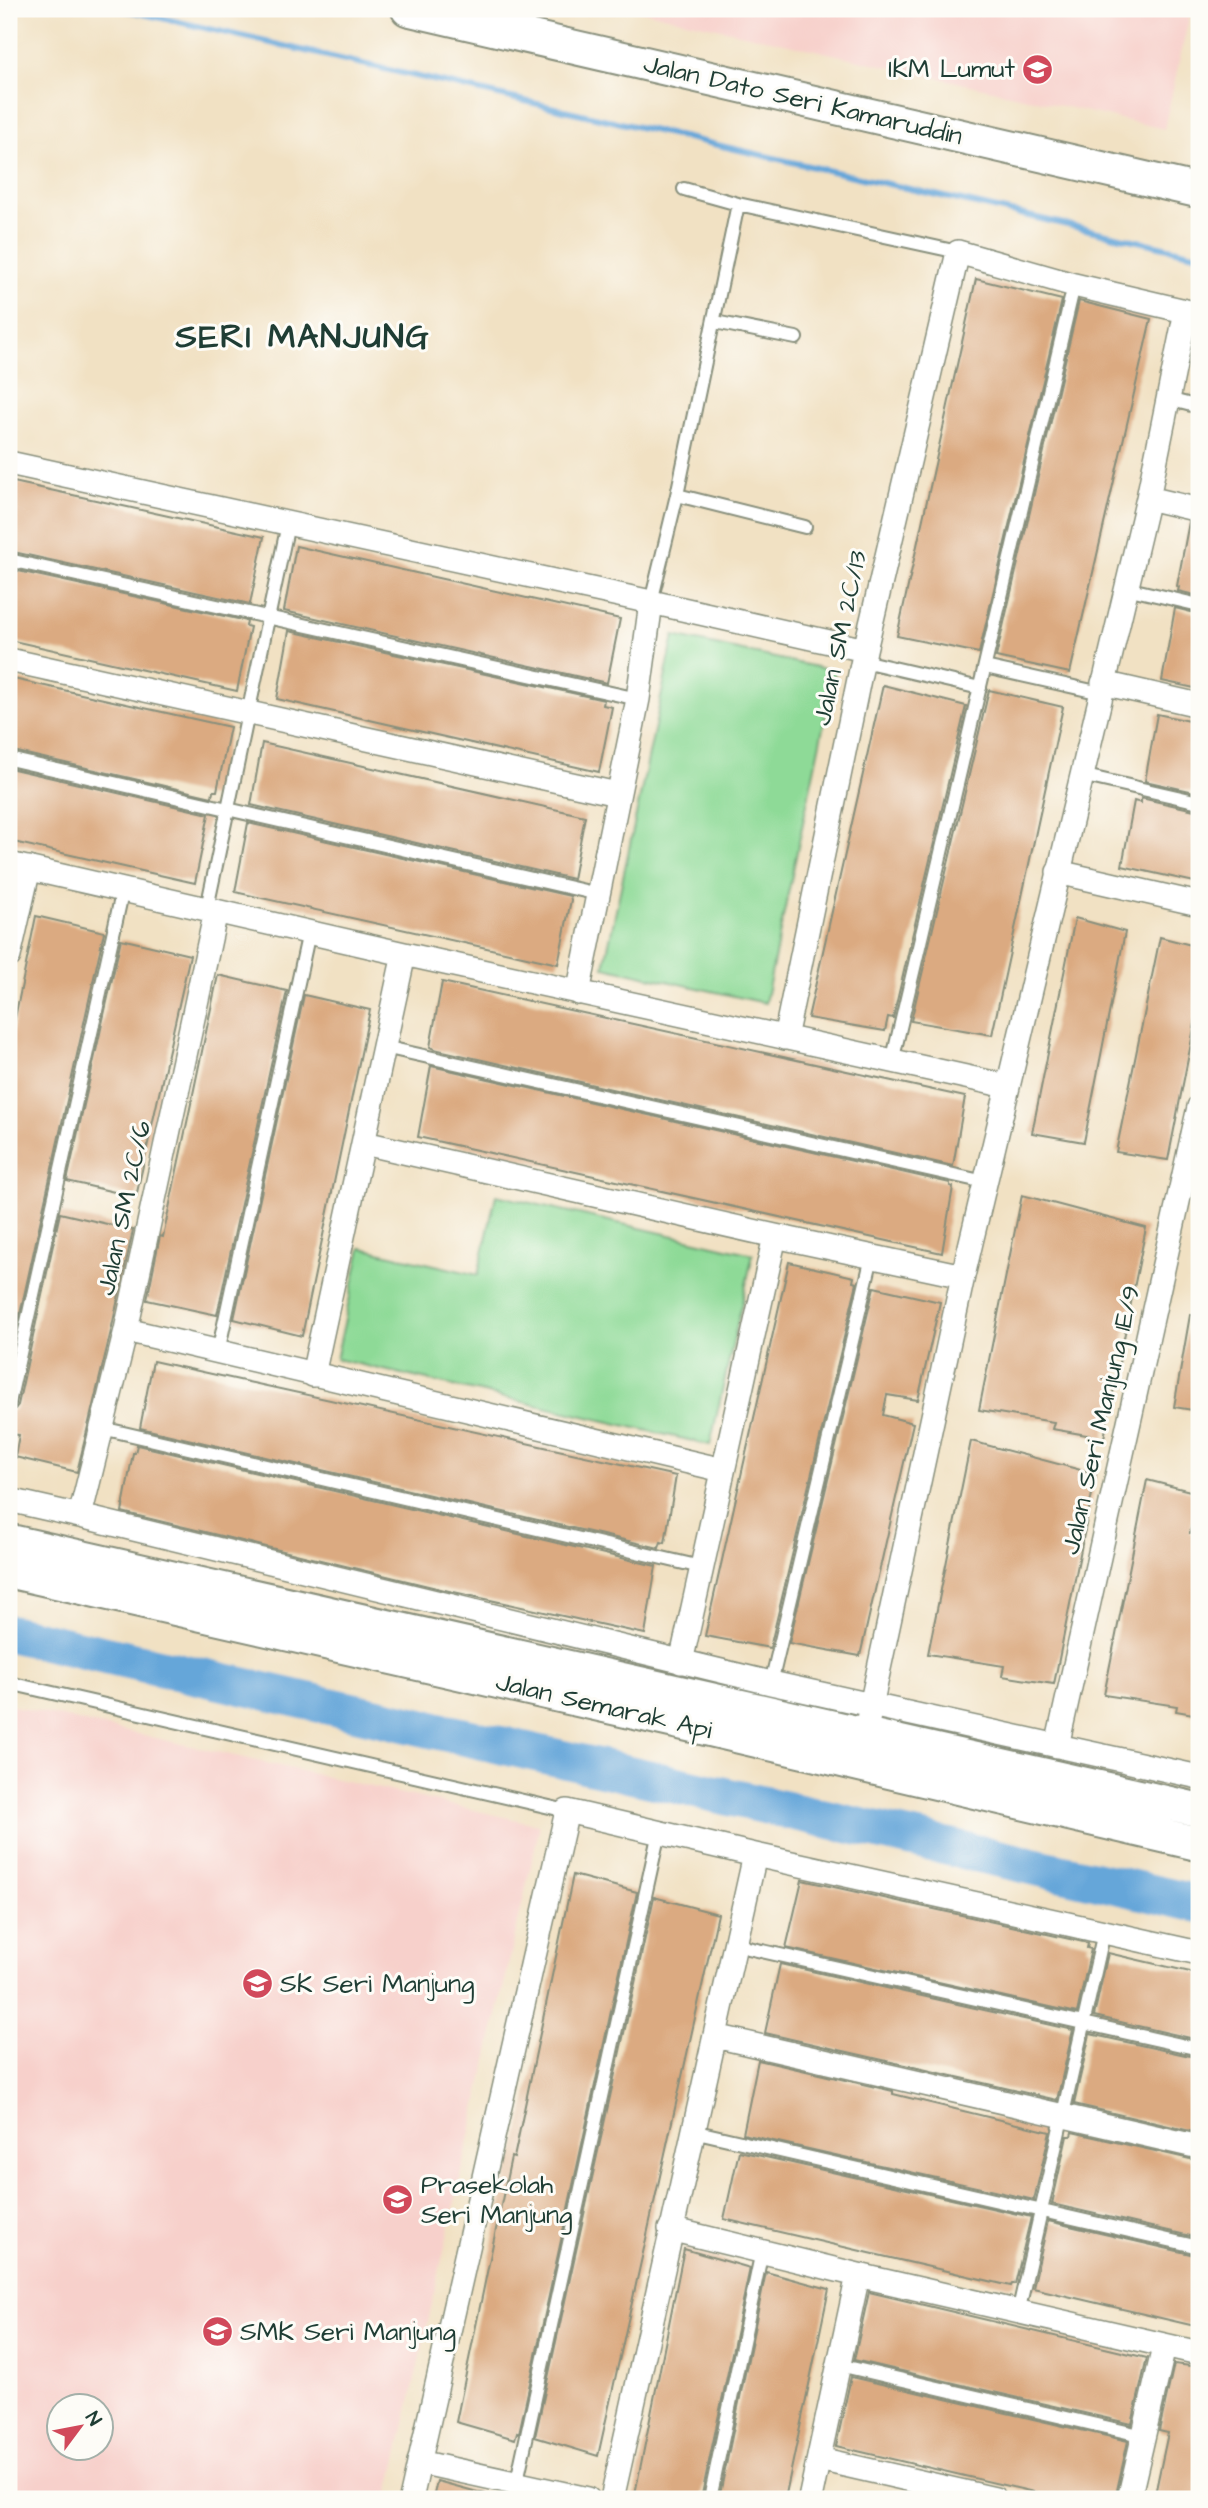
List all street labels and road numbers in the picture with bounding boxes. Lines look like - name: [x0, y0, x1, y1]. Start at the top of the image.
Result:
- street label: Jalan Dato Seri Kamaruddin: [640, 46, 966, 154]
- street label: Jalan SM 2C/13: [804, 547, 876, 729]
- street label: Jalan SM 2C/6: [88, 1117, 160, 1299]
- street label: Jalan Seri Manjung 1E/9: [1053, 1282, 1151, 1558]
- street label: Jalan Semarak Api: [492, 1664, 716, 1748]

